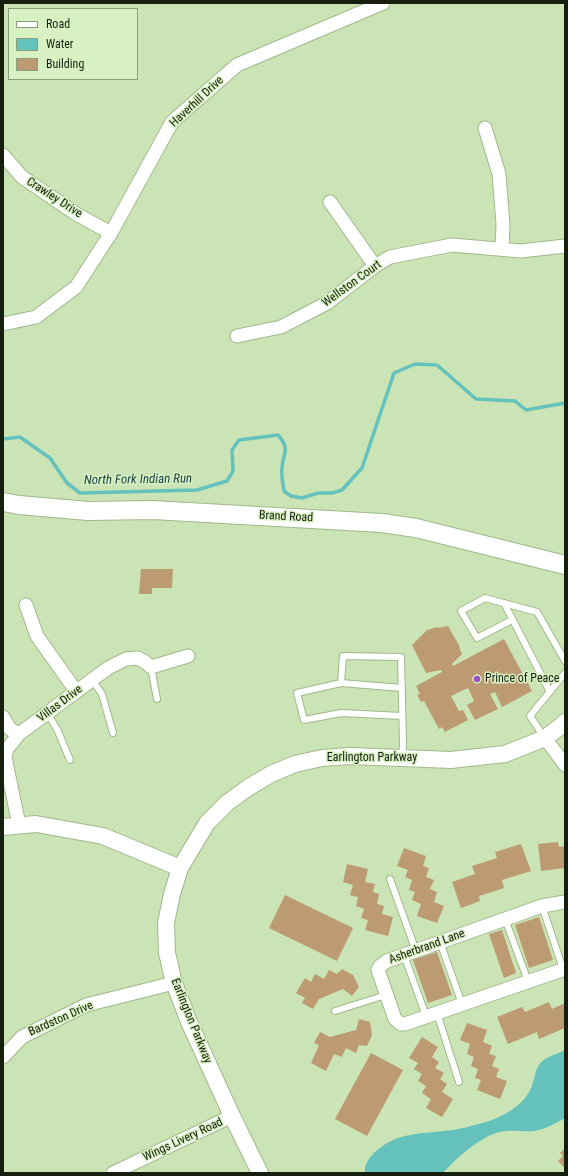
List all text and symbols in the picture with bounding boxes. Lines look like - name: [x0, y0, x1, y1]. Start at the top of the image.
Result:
- legend: [8, 8, 138, 80]
- text: Road: [46, 17, 70, 31]
- text: Water: [46, 37, 74, 51]
- text: Building: [46, 57, 84, 71]
- street label: Haverhill Drive: [167, 73, 227, 131]
- street label: Crawley Drive: [23, 175, 85, 221]
- street label: Wellston Court: [320, 258, 384, 310]
- water label: North Fork Indian Run: [84, 471, 192, 489]
- street label: Brand Road: [258, 508, 314, 526]
- place label: Prince of Peace: [485, 672, 559, 686]
- marker: Prince of Peace: [472, 674, 482, 684]
- street label: Villas Drive: [35, 682, 85, 726]
- street label: Earlington Parkway: [327, 751, 417, 765]
- street label: Asherbrand Lane: [387, 927, 467, 967]
- street label: Earlington Parkway: [167, 976, 215, 1066]
- street label: Bardston Drive: [26, 998, 96, 1040]
- street label: Wings Livery Road: [141, 1115, 225, 1165]

